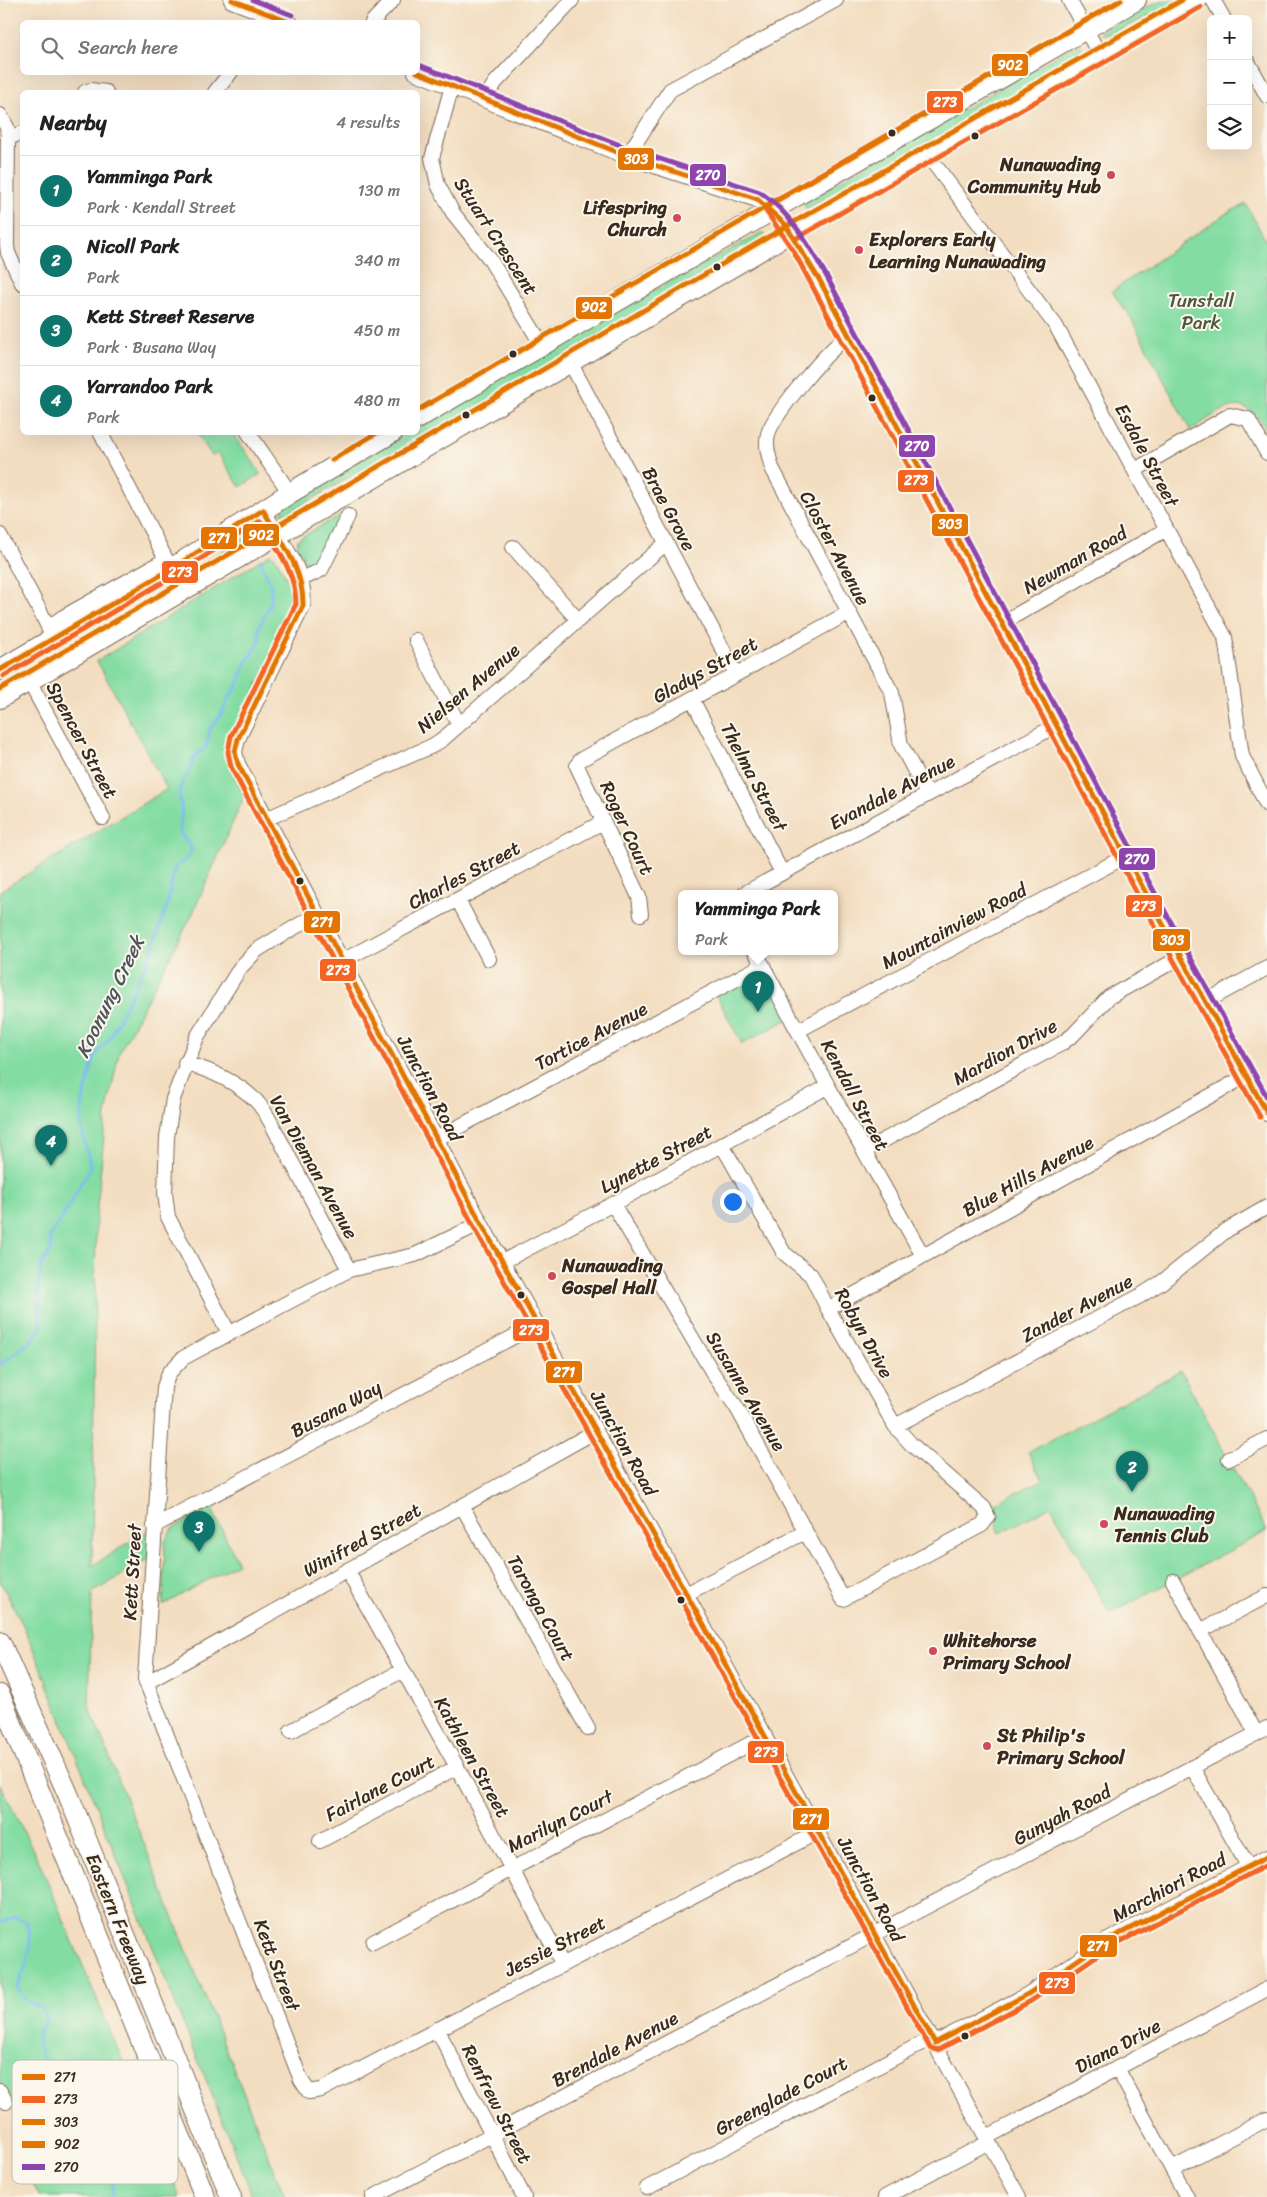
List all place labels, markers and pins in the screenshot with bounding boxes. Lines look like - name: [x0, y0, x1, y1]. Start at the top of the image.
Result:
- unlabelled marker: [887, 128, 897, 138]
- unlabelled marker: [970, 131, 980, 141]
- place label: Nunawading Community Hub: [967, 148, 1101, 203]
- marker: Nunawading Community Hub: [1105, 169, 1117, 181]
- place label: Lifespring Church: [583, 191, 667, 246]
- marker: Lifespring Church: [671, 212, 683, 224]
- place label: Explorers Early Learning Nunawading: [869, 223, 1047, 278]
- marker: Explorers Early Learning Nunawading: [853, 244, 865, 256]
- unlabelled marker: [712, 262, 722, 272]
- unlabelled marker: [508, 349, 518, 359]
- unlabelled marker: [867, 393, 877, 403]
- unlabelled marker: [461, 410, 471, 420]
- unlabelled marker: [295, 876, 305, 886]
- pin: 1: [742, 971, 774, 1012]
- pin: 4: [35, 1125, 67, 1166]
- place label: Nunawading Gospel Hall: [561, 1249, 663, 1304]
- marker: Nunawading Gospel Hall: [546, 1270, 558, 1282]
- unlabelled marker: [516, 1290, 526, 1300]
- pin: 2: [1116, 1451, 1148, 1492]
- place label: Nunawading Tennis Club: [1113, 1497, 1215, 1552]
- pin: 3: [183, 1511, 215, 1552]
- marker: Nunawading Tennis Club: [1098, 1518, 1110, 1530]
- unlabelled marker: [676, 1595, 686, 1605]
- place label: Whitehorse Primary School: [943, 1624, 1072, 1679]
- marker: Whitehorse Primary School: [927, 1645, 939, 1657]
- place label: St Philip's Primary School: [996, 1719, 1126, 1774]
- marker: St Philip's Primary School: [981, 1740, 993, 1752]
- unlabelled marker: [960, 2031, 970, 2041]

